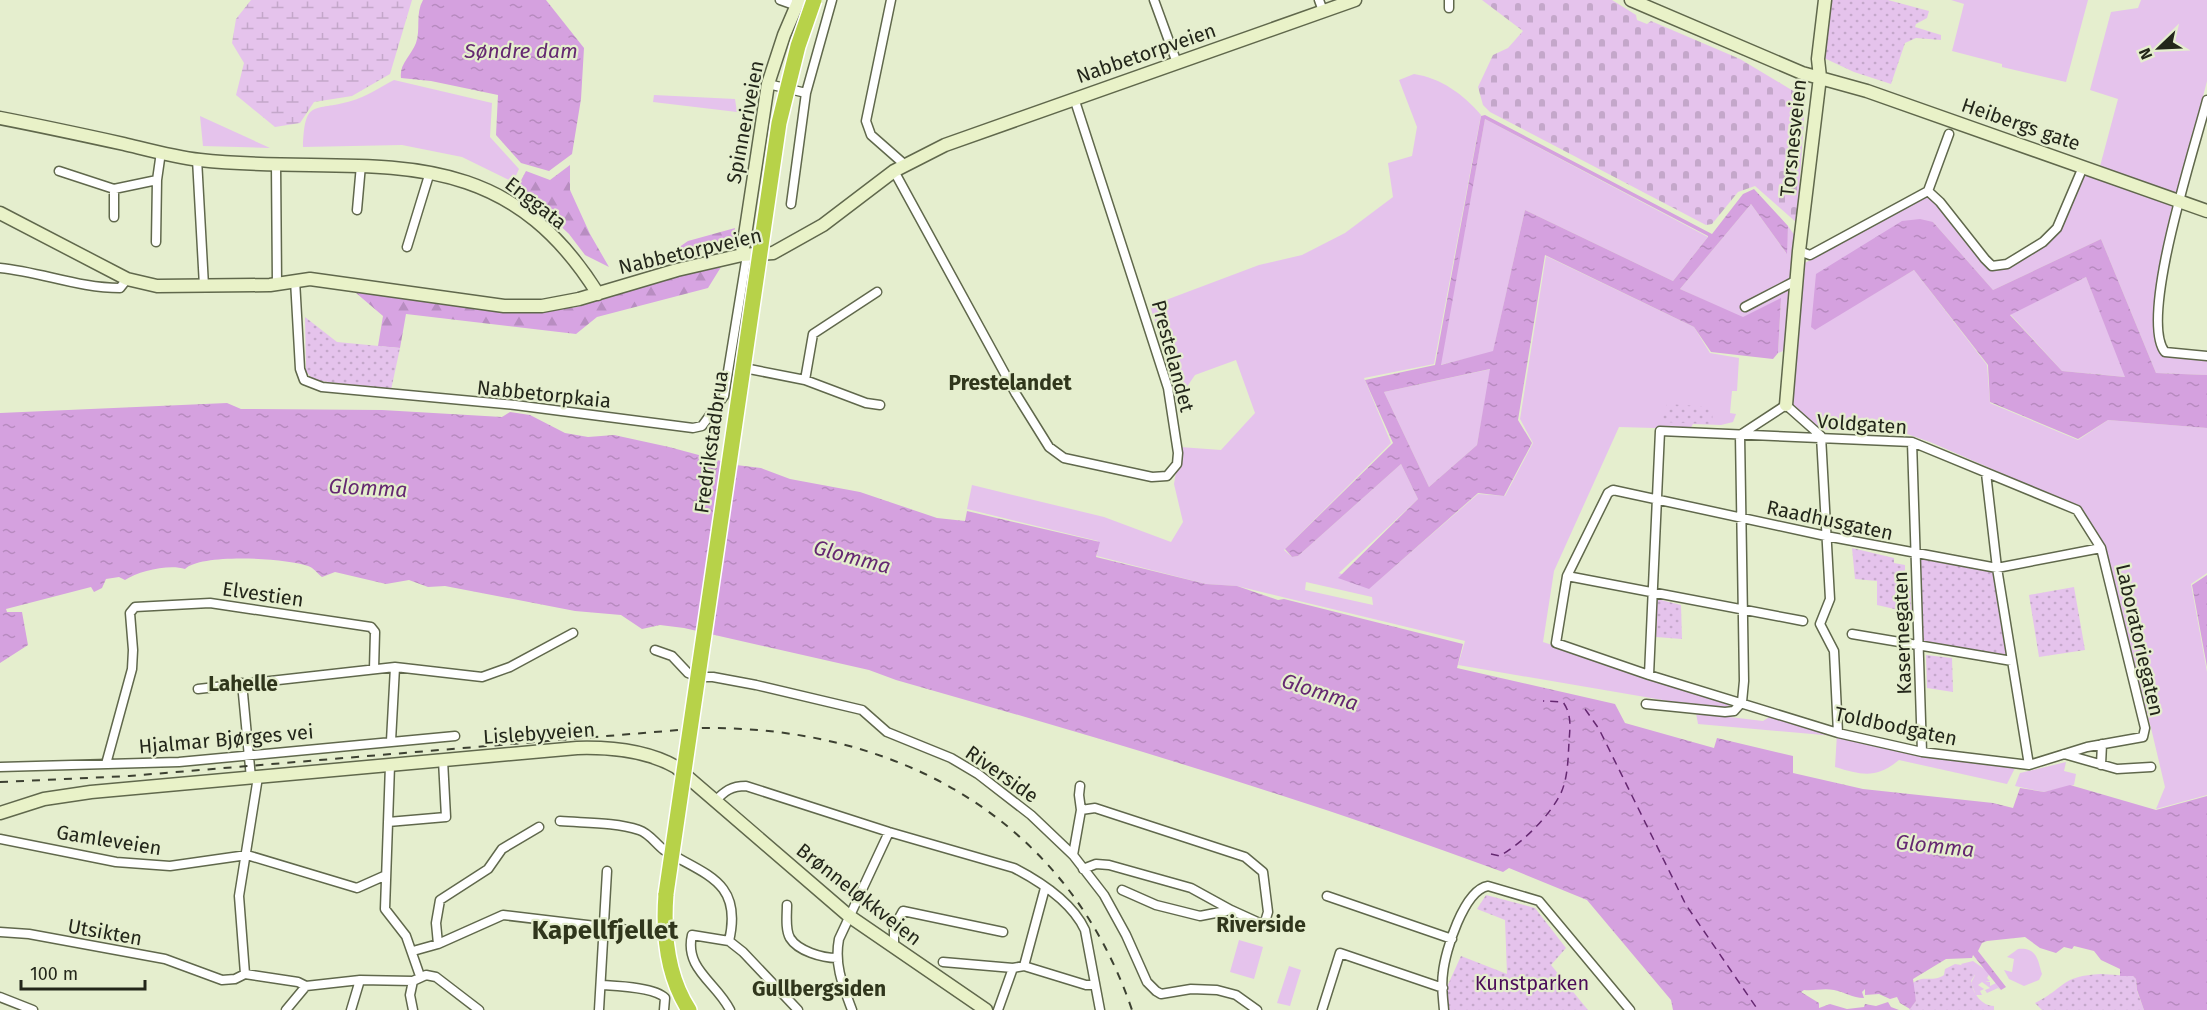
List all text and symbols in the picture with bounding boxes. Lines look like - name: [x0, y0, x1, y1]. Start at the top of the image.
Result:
- street label: Nabbetorpveien: [1073, 18, 1219, 88]
- north arrow: [2129, 18, 2189, 78]
- water label: Søndre dam: [463, 38, 578, 64]
- text: N: [2135, 45, 2156, 62]
- street label: Spinneriveien: [721, 58, 769, 186]
- street label: Torsnesveien: [1775, 78, 1811, 198]
- street label: Heibergs gate: [1958, 92, 2084, 156]
- street label: Enggata: [500, 172, 572, 234]
- street label: Nabbetorpveien: [616, 223, 764, 279]
- street label: Prestelandet: [1147, 297, 1200, 415]
- street label: Fredrikstadbrua: [689, 369, 733, 515]
- district label: Prestelandet: [948, 370, 1072, 396]
- street label: Nabbetorpkaia: [476, 375, 612, 413]
- street label: Voldgaten: [1816, 409, 1908, 439]
- water label: Glomma: [328, 473, 408, 503]
- street label: Raadhusgaten: [1765, 495, 1895, 545]
- water label: Glomma: [811, 534, 893, 580]
- street label: Laboratoriegaten: [2111, 562, 2169, 718]
- street label: Kasernegaten: [1888, 571, 1916, 695]
- street label: Elvestien: [221, 576, 305, 612]
- water label: Glomma: [1279, 667, 1361, 717]
- district label: Lahelle: [208, 671, 278, 697]
- street label: Toldbodgaten: [1833, 701, 1959, 751]
- street label: Lislebyveien: [482, 717, 596, 749]
- street label: Hjalmar Bjørges vei: [138, 719, 314, 759]
- street label: Riverside: [961, 740, 1043, 808]
- street label: Gamleveien: [55, 820, 163, 860]
- water label: Glomma: [1894, 829, 1976, 863]
- street label: Brønneløkkveien: [792, 838, 926, 950]
- district label: Riverside: [1216, 912, 1306, 938]
- street label: Utsikten: [66, 914, 144, 950]
- district label: Kapellfjellet: [532, 915, 679, 946]
- scale bar: [21, 953, 146, 991]
- text: 100 m: [30, 963, 78, 985]
- park label: Kunstparken: [1475, 971, 1589, 995]
- district label: Gullbergsiden: [752, 976, 886, 1002]

